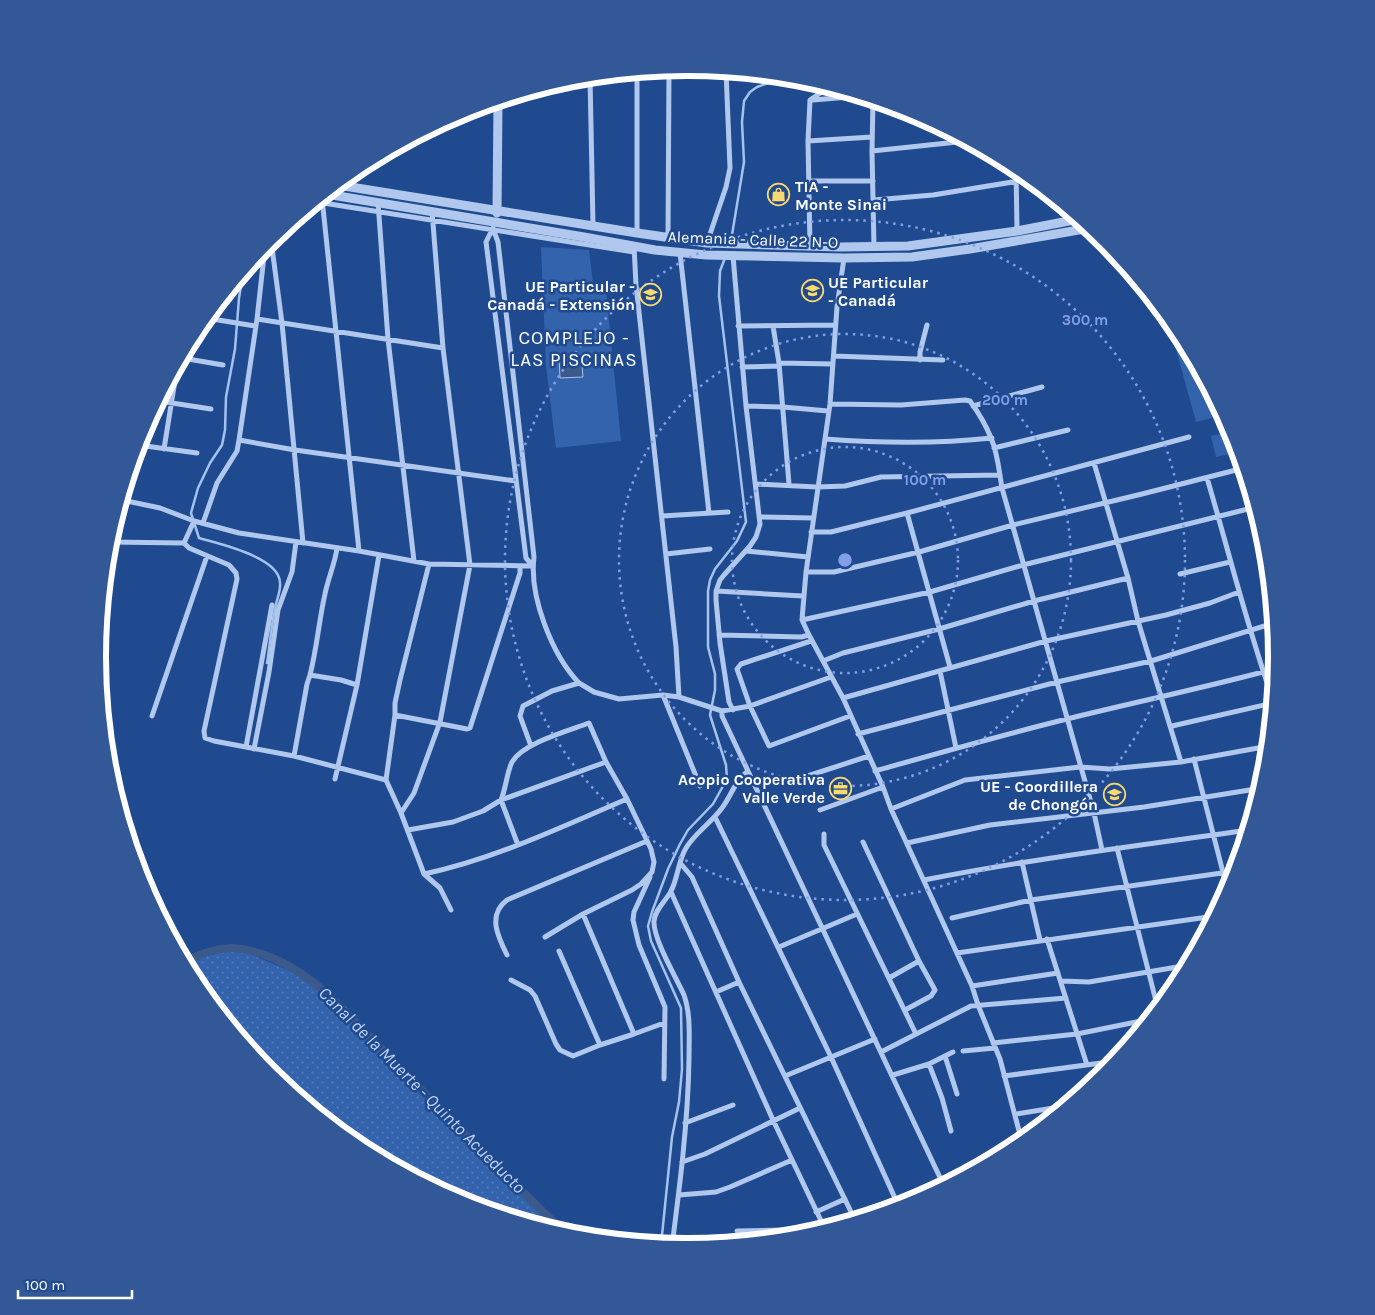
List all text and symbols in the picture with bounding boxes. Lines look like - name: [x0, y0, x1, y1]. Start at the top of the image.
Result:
- place label: TIA - Monte Sinai: [795, 177, 887, 214]
- shop icon: TIA - Monte Sinai: [767, 183, 791, 207]
- street label: Alemania - Calle 22 N-O: [667, 227, 839, 252]
- place label: UE Particular - Canadá: [828, 273, 929, 310]
- place label: UE Particular - Canadá - Extensión: [487, 277, 635, 314]
- school or university icon: UE Particular - Canadá: [800, 279, 824, 303]
- school or university icon: UE Particular - Canadá - Extensión: [639, 283, 663, 307]
- text: 300 m: [1062, 311, 1108, 329]
- district label: COMPLEJO - LAS PISCINAS: [510, 327, 638, 371]
- text: 200 m: [982, 391, 1028, 409]
- text: 100 m: [904, 471, 946, 489]
- centre of rings: [836, 551, 854, 569]
- place label: Acopio Cooperativa Valle Verde: [678, 770, 825, 807]
- office icon: Acopio Cooperativa Valle Verde: [829, 776, 853, 800]
- place label: UE - Coordillera de Chongón: [980, 777, 1098, 814]
- school or university icon: UE - Coordillera de Chongón: [1102, 783, 1126, 807]
- water label: Canal de la Muerte - Quinto Acueducto: [314, 982, 530, 1198]
- scale bar: [18, 1268, 131, 1300]
- text: 100 m: [25, 1276, 65, 1294]

